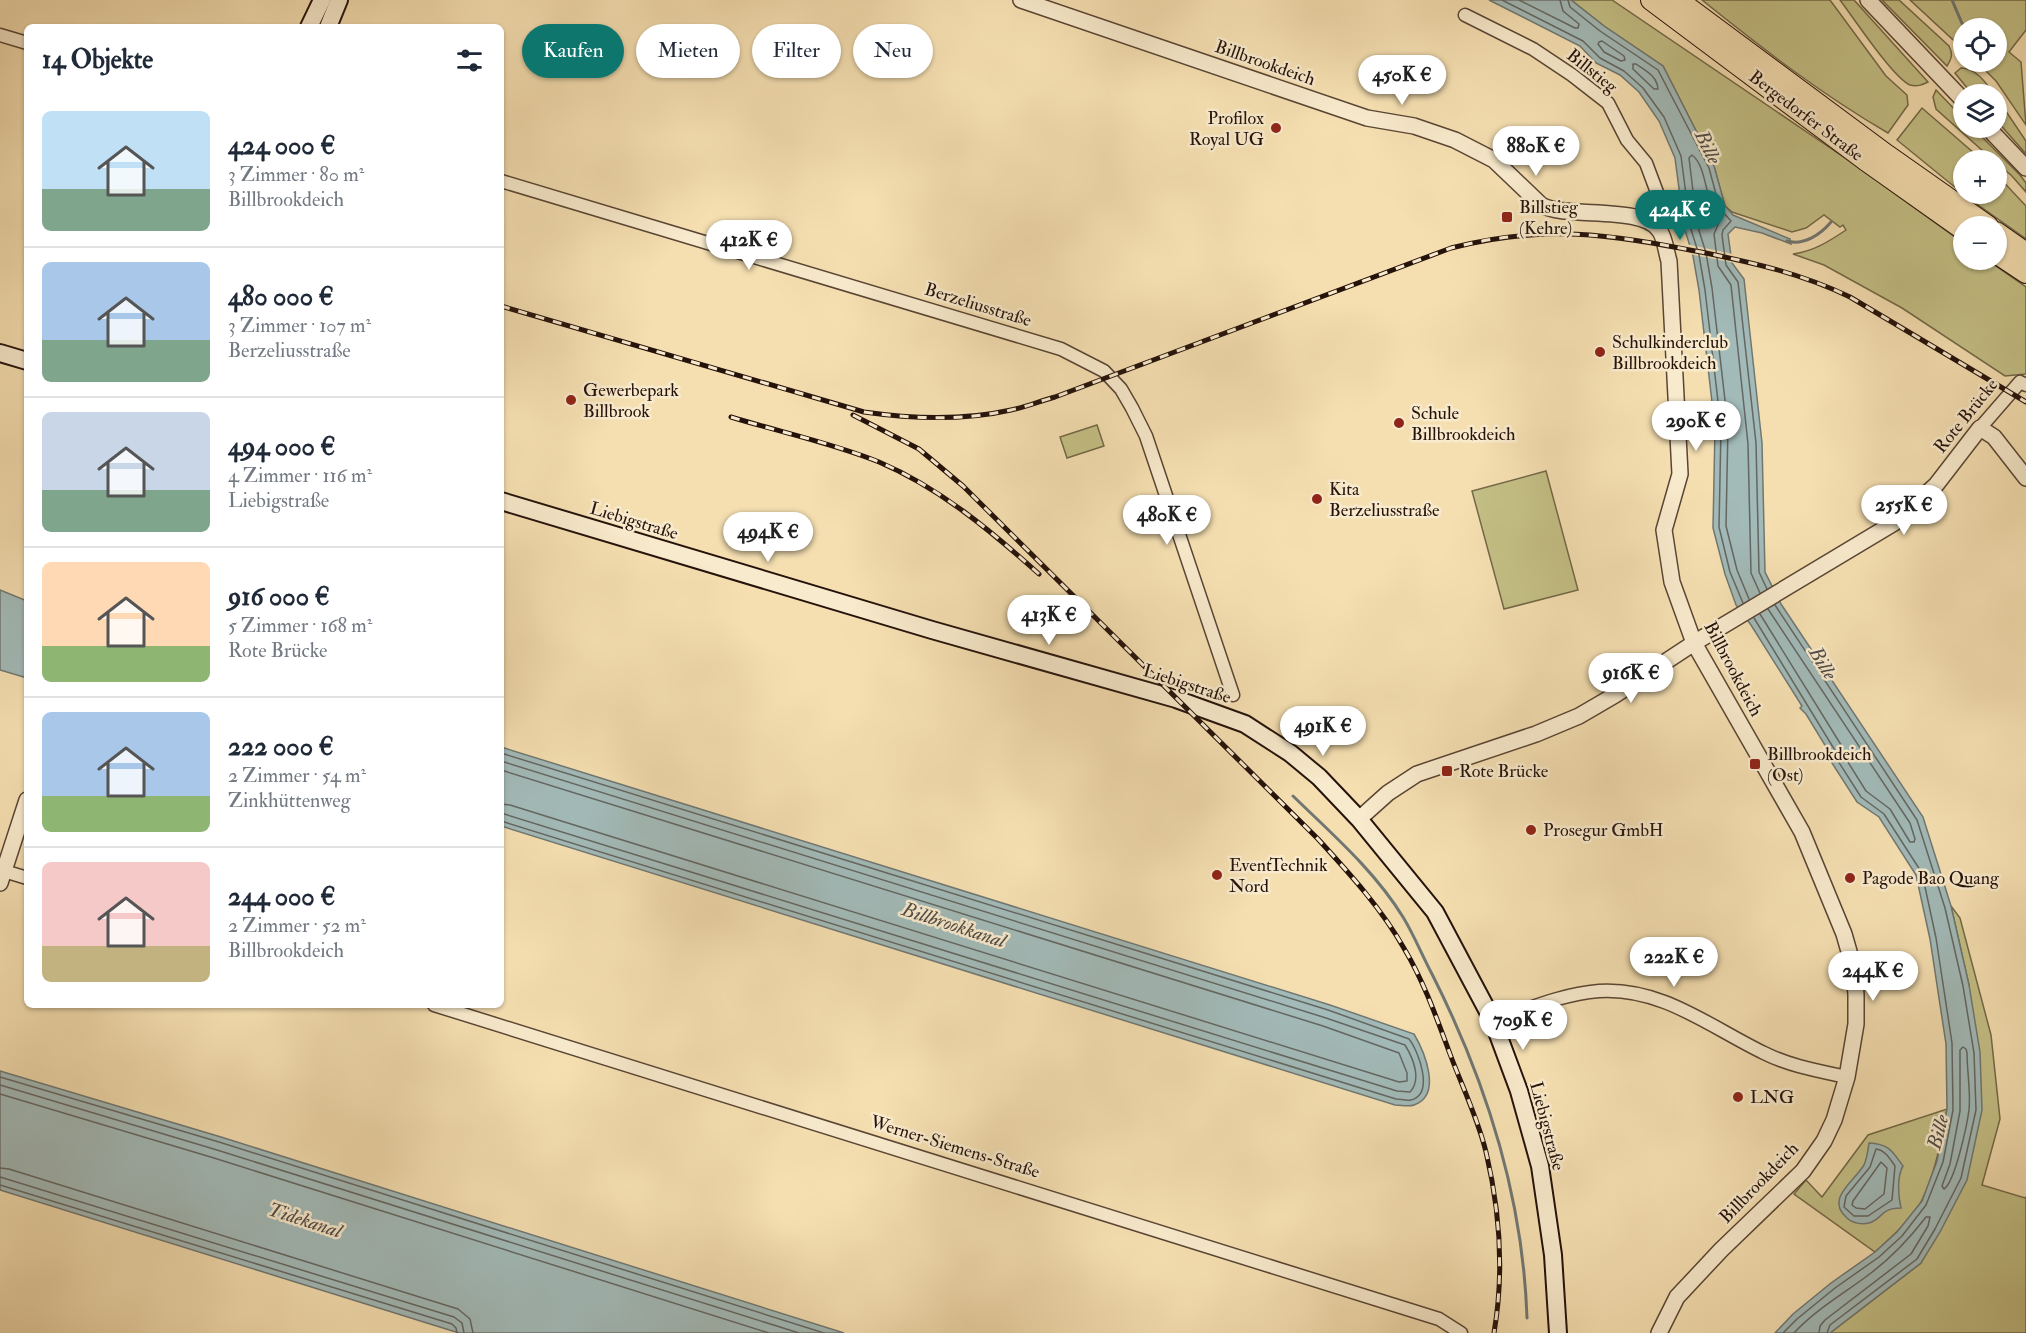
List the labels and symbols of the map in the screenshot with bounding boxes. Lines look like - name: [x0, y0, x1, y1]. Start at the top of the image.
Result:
- street label: Billbrookdeich: [1212, 35, 1319, 91]
- street label: Billstieg: [1562, 44, 1623, 99]
- pin: 450K €: [1353, 55, 1451, 106]
- street label: Bergedorfer Straße: [1744, 65, 1868, 167]
- place label: Profilox Royal UG: [1189, 107, 1264, 151]
- marker: Profilox Royal UG: [1269, 121, 1283, 135]
- water label: Bille: [1689, 125, 1727, 168]
- pin: 880K €: [1487, 126, 1585, 177]
- pin: 424K €: [1631, 190, 1729, 241]
- place label: Billstieg (Kehre): [1519, 196, 1579, 240]
- marker: Billstieg (Kehre): [1500, 210, 1514, 224]
- pin: 412K €: [700, 220, 798, 271]
- street label: Berzeliusstraße: [922, 278, 1035, 332]
- place label: Schulkinderclub Billbrookdeich: [1612, 331, 1728, 375]
- marker: Schulkinderclub Billbrookdeich: [1593, 345, 1607, 359]
- street label: Rote Brücke: [1929, 374, 2003, 458]
- place label: Gewerbepark Billbrook: [583, 379, 679, 423]
- marker: Gewerbepark Billbrook: [564, 393, 578, 407]
- pin: 290K €: [1647, 401, 1745, 452]
- place label: Schule Billbrookdeich: [1411, 402, 1516, 446]
- marker: Schule Billbrookdeich: [1392, 416, 1406, 430]
- place label: Kita Berzeliusstraße: [1329, 478, 1440, 522]
- pin: 255K €: [1855, 485, 1953, 536]
- marker: Kita Berzeliusstraße: [1310, 492, 1324, 506]
- pin: 480K €: [1118, 495, 1216, 546]
- street label: Liebigstraße: [587, 497, 681, 545]
- pin: 494K €: [719, 512, 817, 563]
- pin: 413K €: [1000, 595, 1098, 646]
- street label: Billbrookdeich: [1698, 618, 1768, 721]
- water label: Bille: [1803, 641, 1843, 685]
- pin: 916K €: [1582, 653, 1680, 704]
- street label: Liebigstraße: [1140, 659, 1234, 709]
- pin: 491K €: [1274, 706, 1372, 757]
- place label: Billbrookdeich (Ost): [1767, 743, 1872, 787]
- marker: Billbrookdeich (Ost): [1748, 757, 1762, 771]
- place label: Rote Brücke: [1459, 760, 1549, 783]
- marker: Rote Brücke: [1440, 764, 1454, 778]
- place label: Prosegur GmbH: [1543, 819, 1663, 842]
- marker: Prosegur GmbH: [1524, 823, 1538, 837]
- place label: EventTechnik Nord: [1229, 854, 1328, 898]
- place label: Pagode Bao Quang: [1862, 867, 2000, 890]
- marker: EventTechnik Nord: [1210, 868, 1224, 882]
- marker: Pagode Bao Quang: [1843, 871, 1857, 885]
- water label: Billbrookkanal: [898, 896, 1011, 954]
- pin: 222K €: [1625, 937, 1723, 988]
- pin: 244K €: [1824, 951, 1922, 1002]
- pin: 709K €: [1474, 1000, 1572, 1051]
- street label: Liebigstraße: [1524, 1079, 1570, 1173]
- place label: LNG: [1750, 1086, 1794, 1109]
- marker: LNG: [1731, 1090, 1745, 1104]
- street label: Werner-Siemens-Straße: [867, 1110, 1043, 1184]
- water label: Bille: [1921, 1112, 1955, 1153]
- street label: Billbrookdeich: [1714, 1137, 1804, 1229]
- water label: Tidekanal: [265, 1196, 347, 1244]

